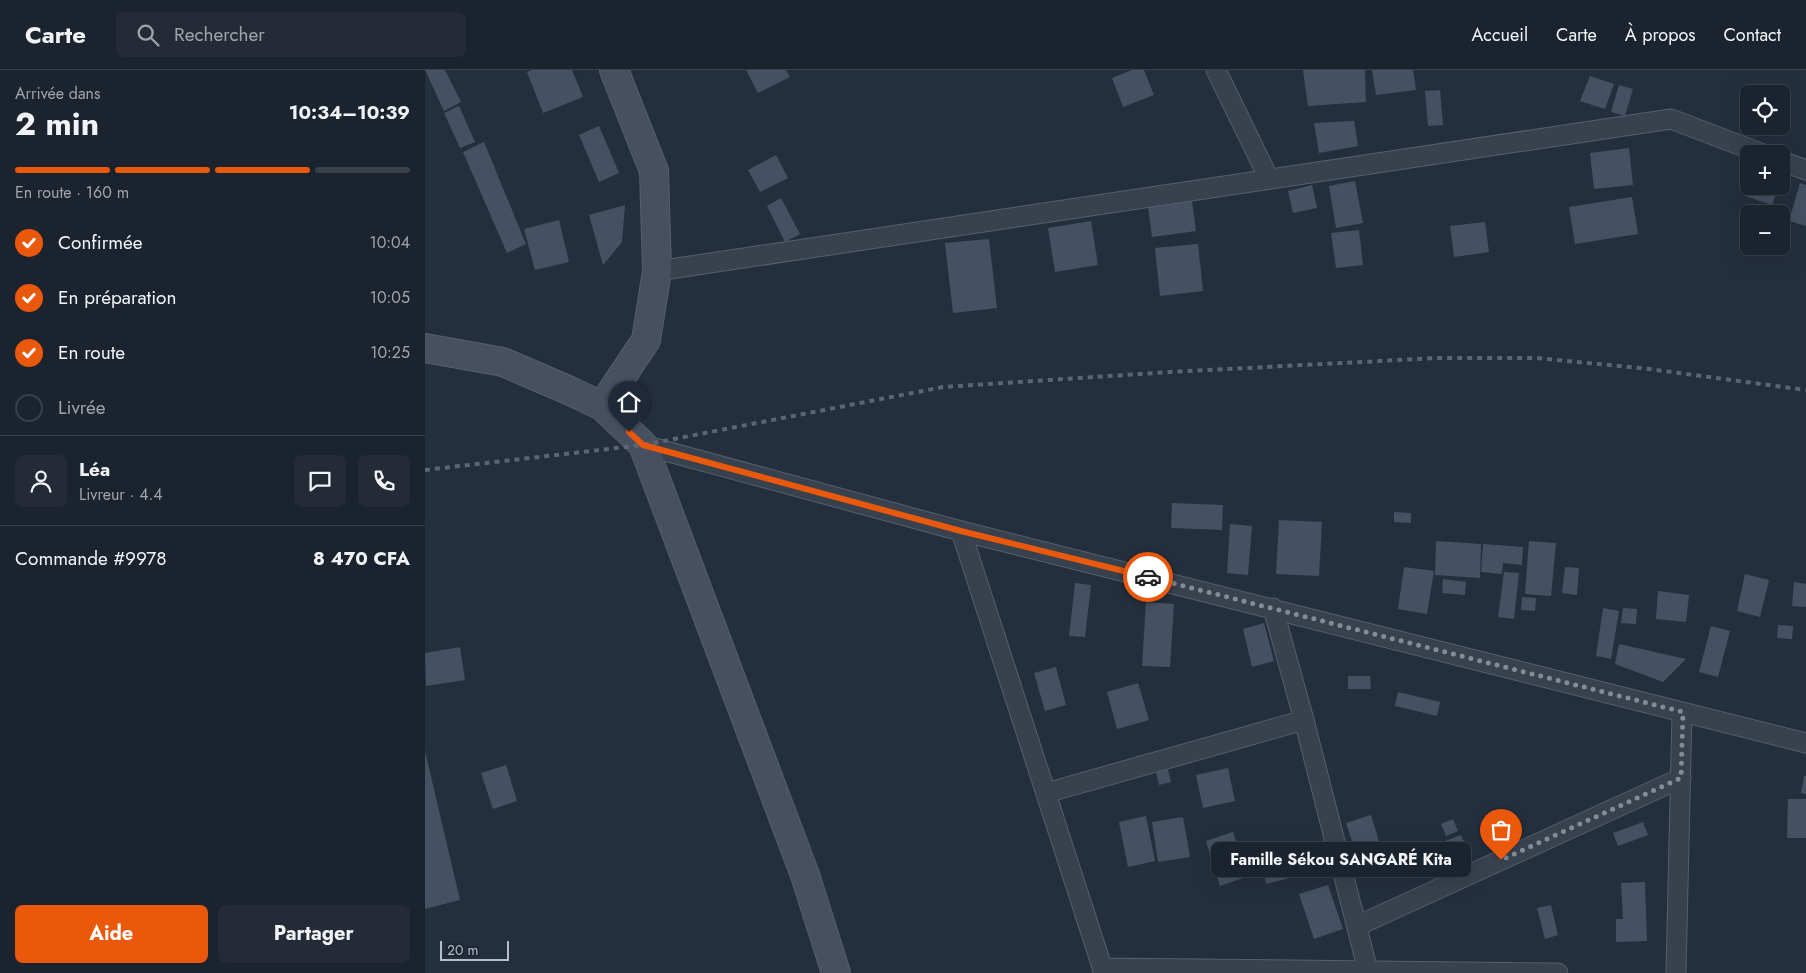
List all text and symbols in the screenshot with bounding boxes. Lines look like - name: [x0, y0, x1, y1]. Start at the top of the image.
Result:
- search box: [116, 12, 466, 57]
- text: Carte: [25, 17, 86, 52]
- icon: search: [134, 21, 162, 49]
- text: Rechercher: [174, 21, 265, 48]
- text: Accueil: [1471, 22, 1528, 48]
- text: Carte: [1556, 22, 1597, 48]
- text: À propos: [1625, 22, 1695, 48]
- text: Contact: [1723, 22, 1781, 48]
- text: Arrivée dans: [15, 82, 100, 105]
- map controls: [1740, 85, 1790, 255]
- button: locate: [1740, 85, 1790, 135]
- text: 10:34–10:39: [289, 99, 410, 126]
- text: 2 min: [15, 101, 99, 147]
- button: +: [1740, 145, 1790, 195]
- text: En route · 160 m: [15, 181, 129, 204]
- button: −: [1740, 205, 1790, 255]
- icon: check: [15, 229, 43, 257]
- text: Confirmée: [58, 229, 143, 256]
- text: 10:04: [369, 231, 410, 254]
- icon: check: [15, 284, 43, 312]
- text: En préparation: [58, 284, 176, 311]
- text: 10:05: [370, 286, 410, 309]
- icon: check: [15, 339, 43, 367]
- text: En route: [58, 339, 125, 366]
- text: 10:25: [370, 341, 410, 364]
- pin: [608, 381, 650, 432]
- icon: home: [615, 388, 643, 416]
- text: Livrée: [58, 394, 106, 421]
- button: person: [15, 455, 67, 507]
- button: chat: [294, 455, 346, 507]
- button: phone: [358, 455, 410, 507]
- text: Léa: [79, 456, 110, 483]
- text: Livreur · 4.4: [79, 483, 163, 506]
- text: Commande #9978: [15, 545, 167, 572]
- text: 8 470 CFA: [313, 545, 410, 572]
- courier: [1123, 552, 1173, 602]
- icon: car: [1134, 563, 1162, 591]
- pin: [1480, 809, 1522, 860]
- icon: bag: [1487, 816, 1515, 844]
- callout: Famille Sékou SANGARÉ Kita: [1211, 842, 1471, 878]
- text: Famille Sékou SANGARÉ Kita: [1230, 848, 1452, 871]
- button: Aide: [15, 905, 208, 963]
- button: Partager: [218, 905, 410, 963]
- scale bar: [440, 938, 509, 961]
- text: 20 m: [447, 940, 479, 960]

